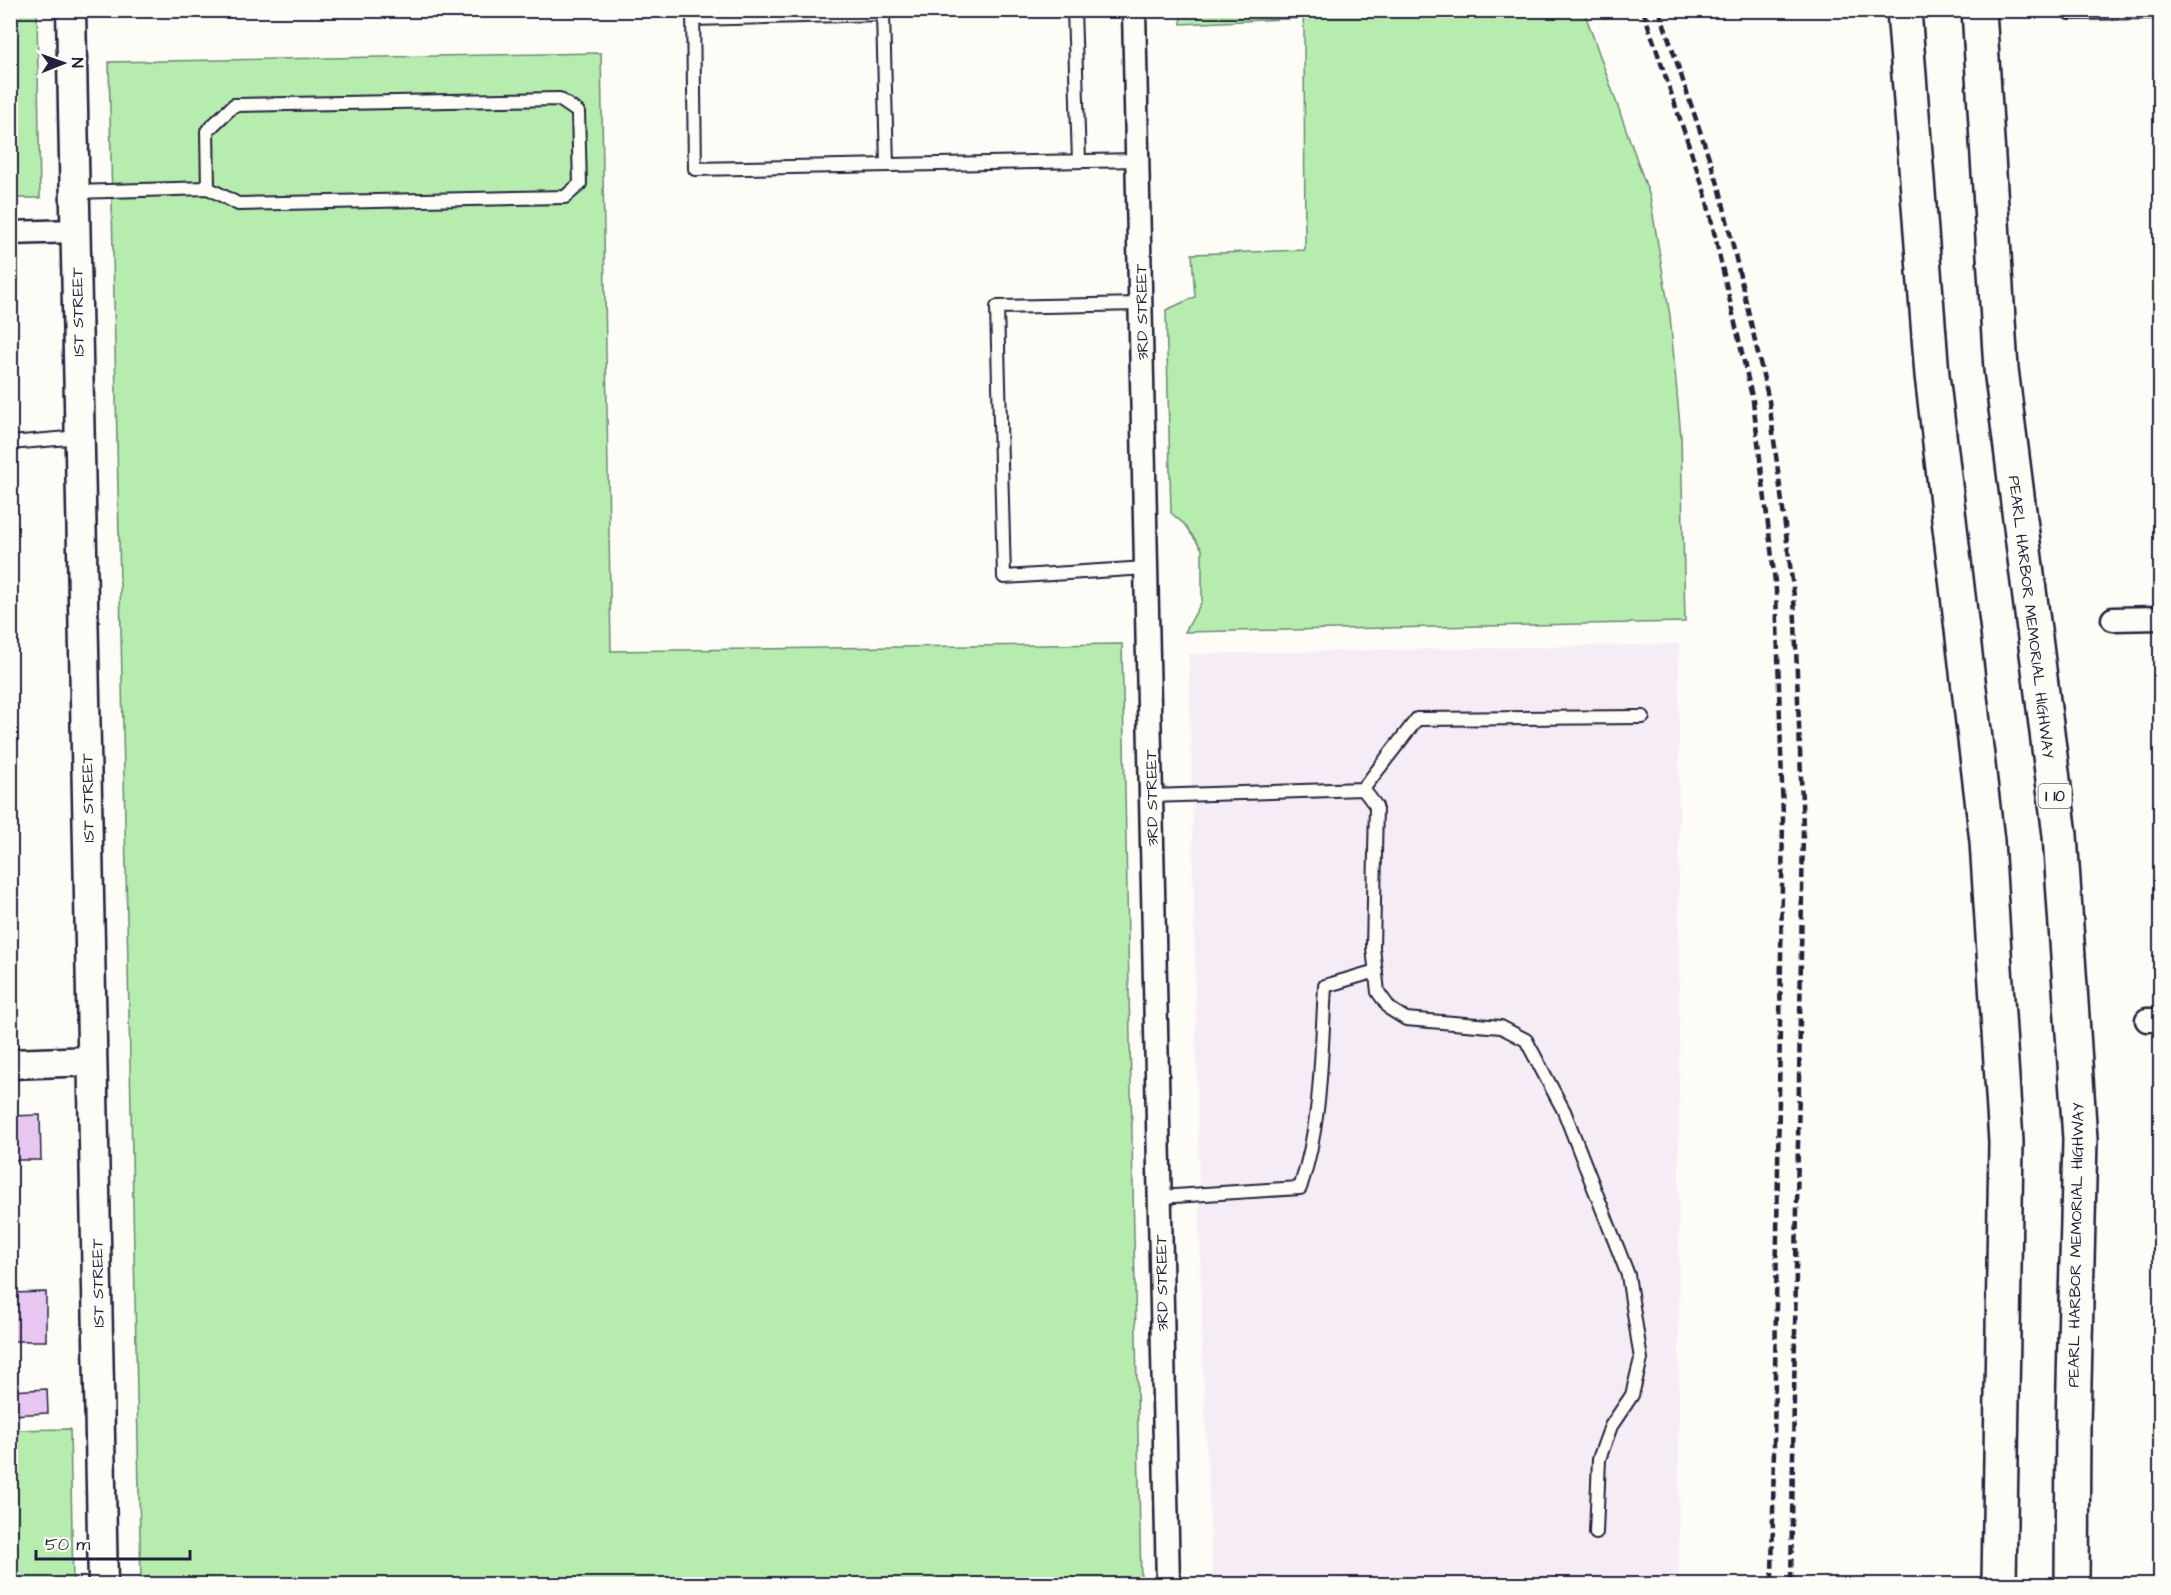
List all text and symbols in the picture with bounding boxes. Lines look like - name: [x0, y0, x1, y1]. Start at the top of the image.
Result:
- north arrow: [33, 33, 93, 93]
- text: N: [66, 58, 88, 68]
- street label: 3RD STREET: [1130, 263, 1154, 361]
- street label: 1ST STREET: [66, 267, 90, 357]
- street label: PEARL HARBOR MEMORIAL HIGHWAY: [2003, 474, 2059, 760]
- street label: 3RD STREET: [1140, 749, 1164, 847]
- street label: 1ST STREET: [76, 753, 100, 843]
- road number: I 10: [2038, 784, 2072, 808]
- street label: PEARL HARBOR MEMORIAL HIGHWAY: [2063, 1102, 2089, 1388]
- street label: 3RD STREET: [1150, 1234, 1174, 1332]
- street label: 1ST STREET: [86, 1238, 110, 1328]
- scale bar: [36, 1523, 190, 1561]
- text: 50 m: [45, 1532, 90, 1557]

